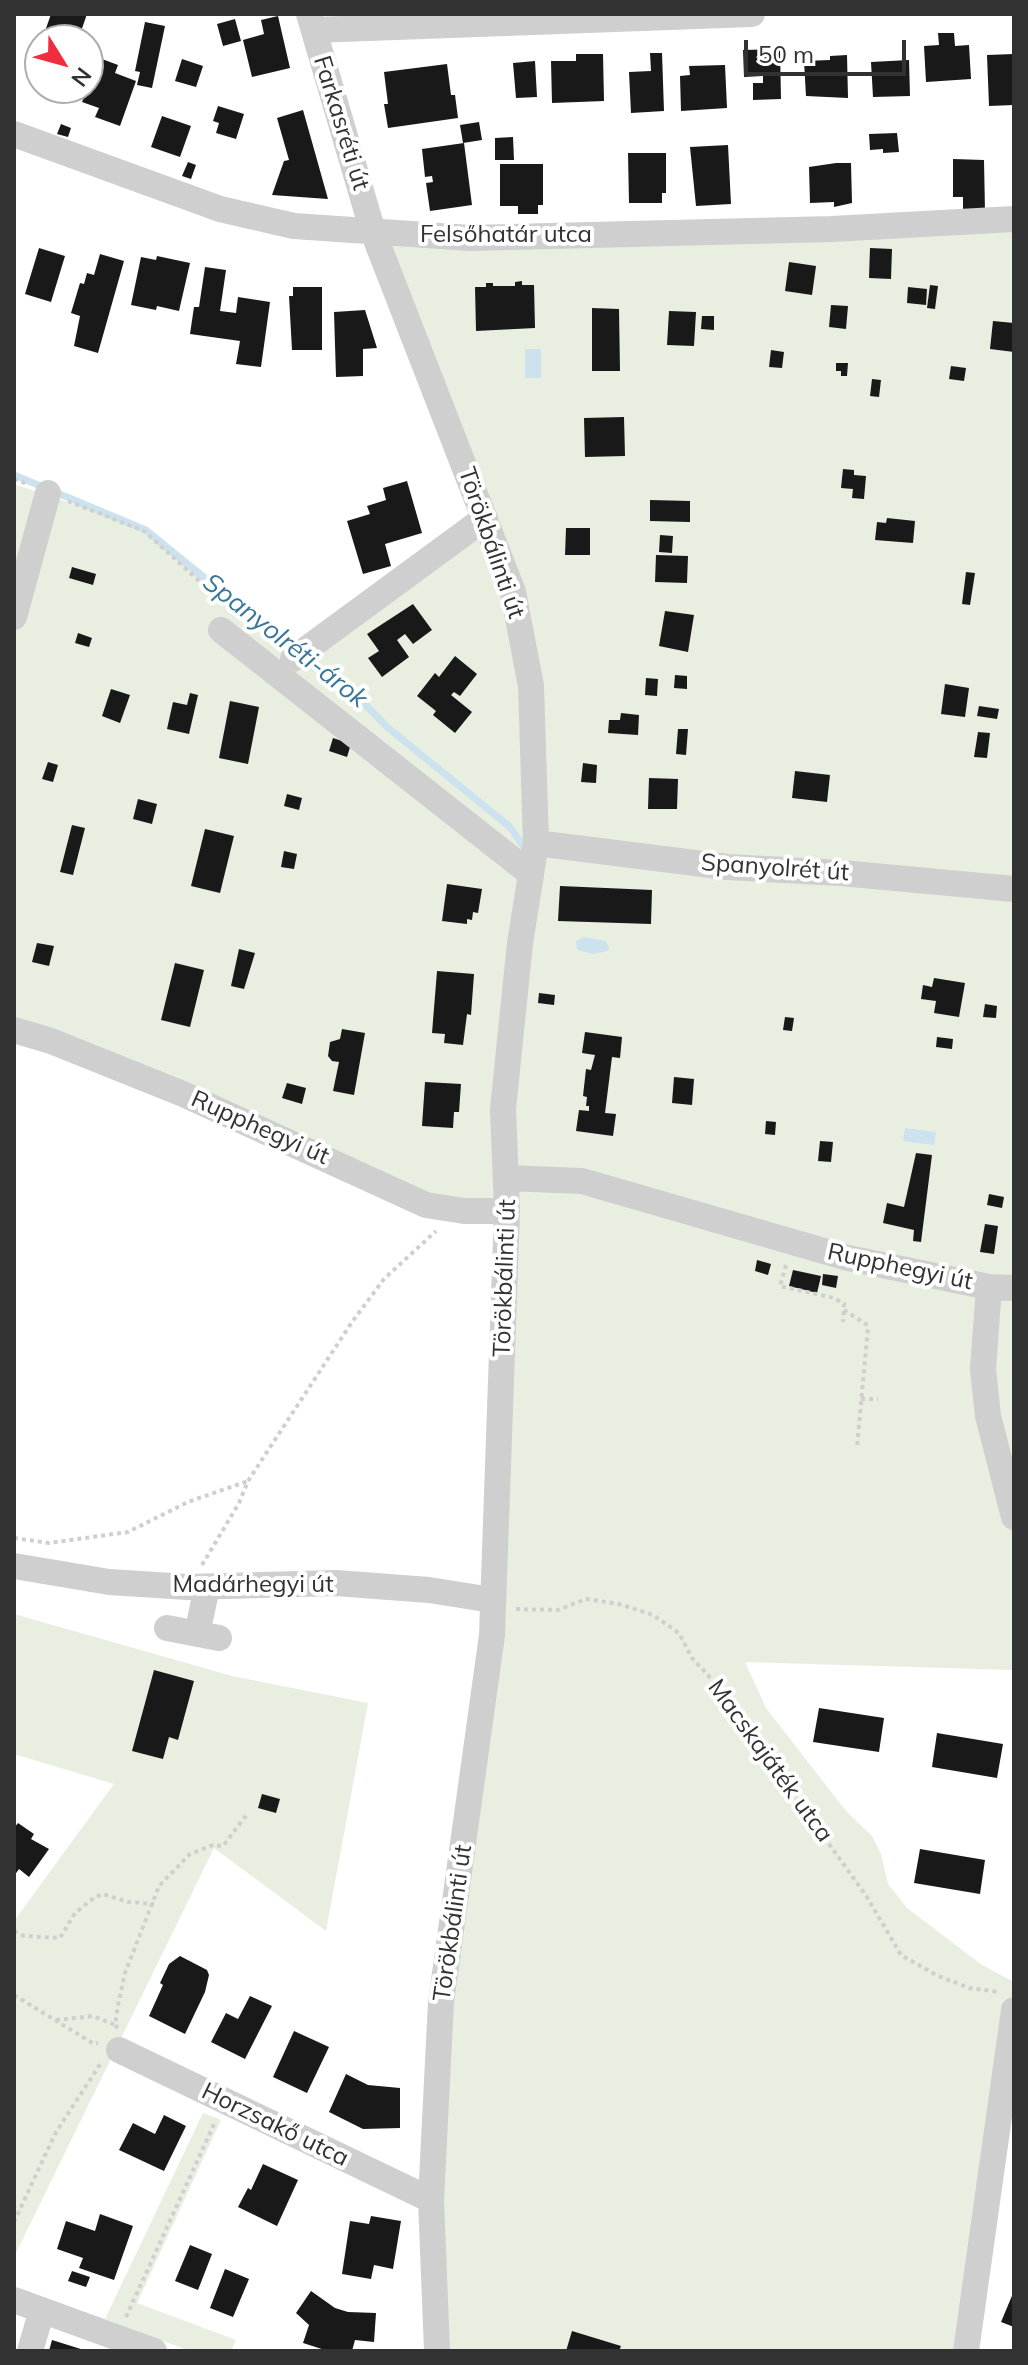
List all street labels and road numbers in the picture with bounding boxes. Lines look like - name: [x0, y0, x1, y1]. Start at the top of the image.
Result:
- street label: Farkasréti út: [307, 52, 375, 194]
- street label: Felsőhatár utca: [420, 221, 592, 249]
- street label: Törökbálinti út: [452, 464, 530, 622]
- street label: Spanyolrét út: [700, 848, 850, 888]
- street label: Rupphegyi út: [187, 1085, 333, 1171]
- street label: Törökbálinti út: [488, 1199, 522, 1357]
- street label: Rupphegyi út: [825, 1238, 975, 1296]
- street label: Madárhegyi út: [172, 1571, 334, 1599]
- street label: Macskajáték utca: [701, 1674, 839, 1848]
- street label: Törökbálinti út: [428, 1843, 478, 2003]
- street label: Horzsakő utca: [197, 2077, 353, 2173]

